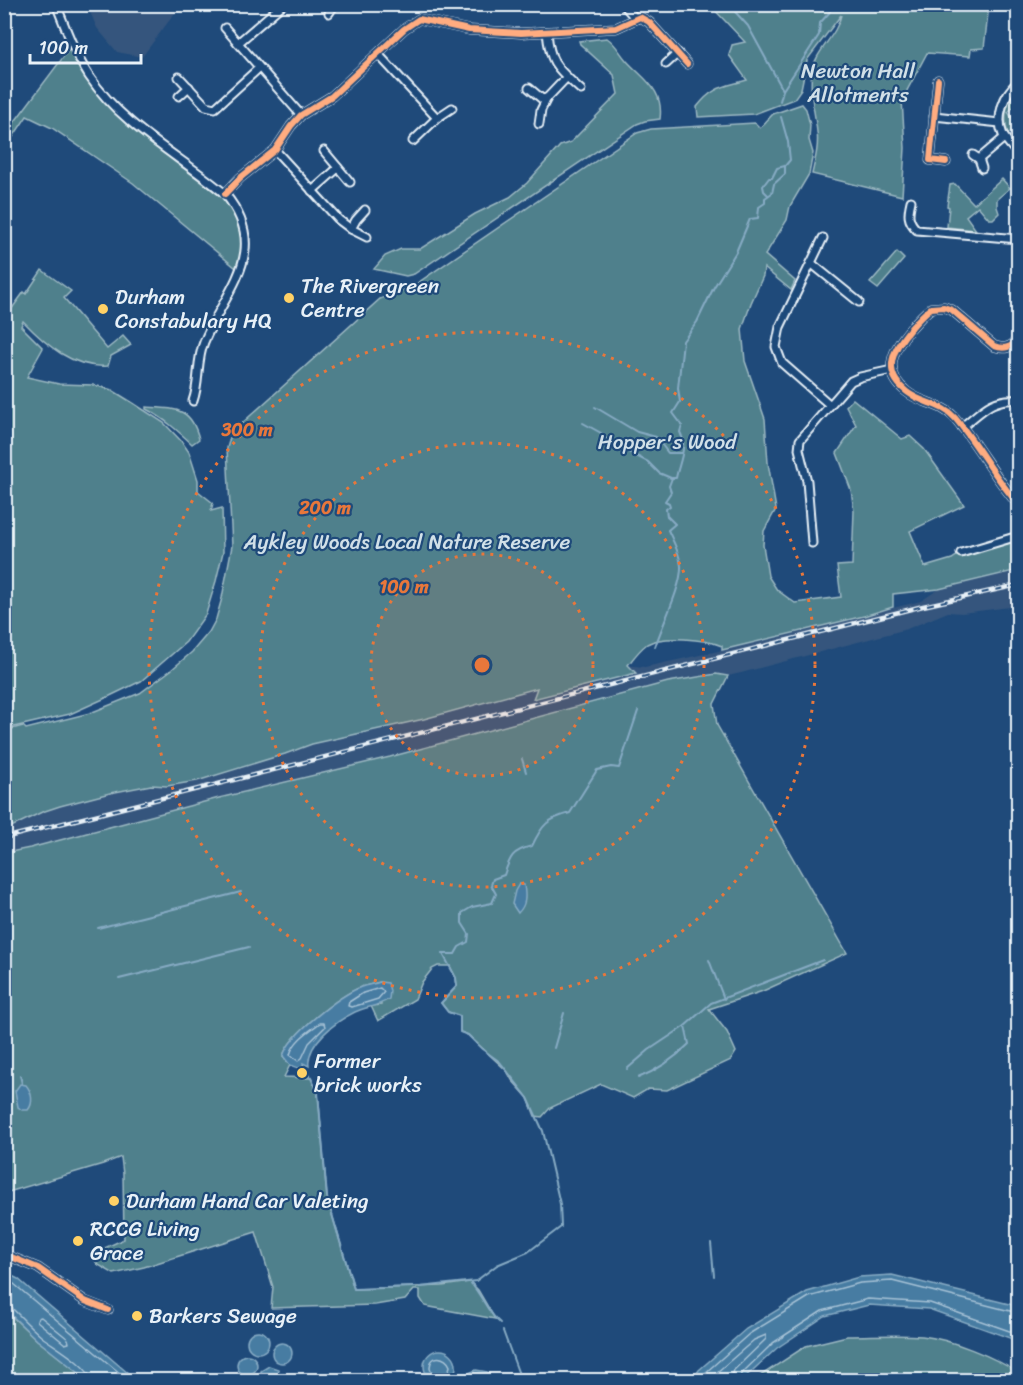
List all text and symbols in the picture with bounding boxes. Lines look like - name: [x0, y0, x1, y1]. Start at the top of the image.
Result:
- scale bar: [30, 27, 141, 65]
- text: 100 m: [39, 32, 88, 64]
- park label: Newton Hall Allotments: [801, 52, 916, 114]
- place label: The Rivergreen Centre: [301, 267, 439, 329]
- place label: Durham Constabulary HQ: [115, 278, 272, 340]
- marker: The Rivergreen Centre: [282, 291, 296, 305]
- marker: Durham Constabulary HQ: [96, 302, 110, 316]
- text: 300 m: [220, 414, 273, 446]
- park label: Hopper's Wood: [598, 423, 738, 461]
- text: 200 m: [298, 492, 351, 524]
- park label: Aykley Woods Local Nature Reserve: [243, 523, 570, 561]
- text: 100 m: [380, 571, 429, 603]
- centre of rings: [472, 655, 492, 675]
- place label: Former brick works: [314, 1042, 422, 1104]
- marker: Former brick works: [295, 1066, 309, 1080]
- place label: Durham Hand Car Valeting: [126, 1182, 369, 1220]
- marker: Durham Hand Car Valeting: [107, 1194, 121, 1208]
- place label: RCCG Living Grace: [90, 1210, 200, 1272]
- marker: RCCG Living Grace: [71, 1234, 85, 1248]
- place label: Barkers Sewage: [149, 1297, 297, 1335]
- marker: Barkers Sewage: [130, 1309, 144, 1323]

